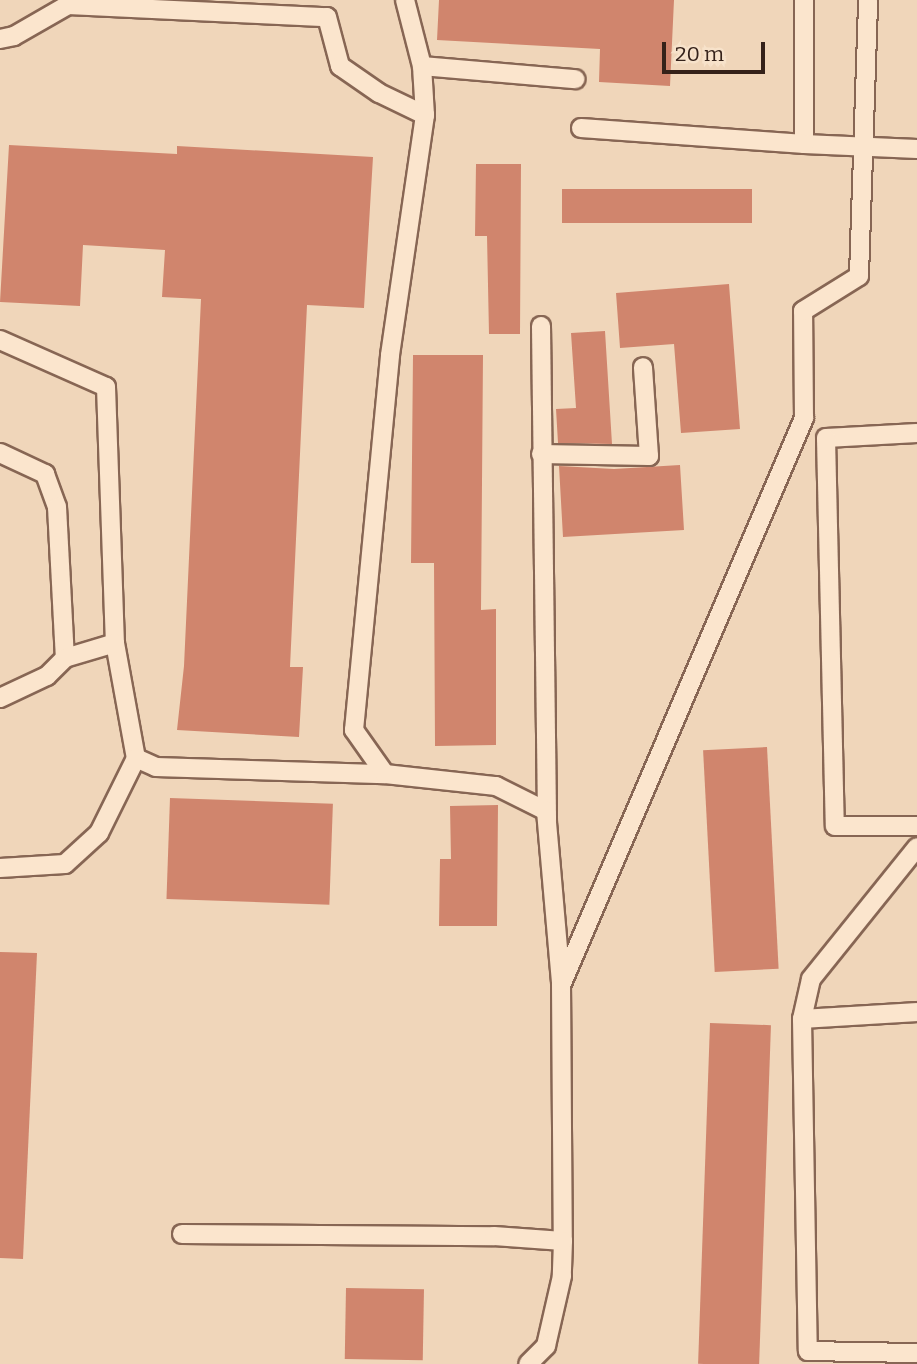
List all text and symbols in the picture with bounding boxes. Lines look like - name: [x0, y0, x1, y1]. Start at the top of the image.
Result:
- scale bar: [665, 28, 768, 72]
- text: 20 m: [675, 41, 724, 67]

